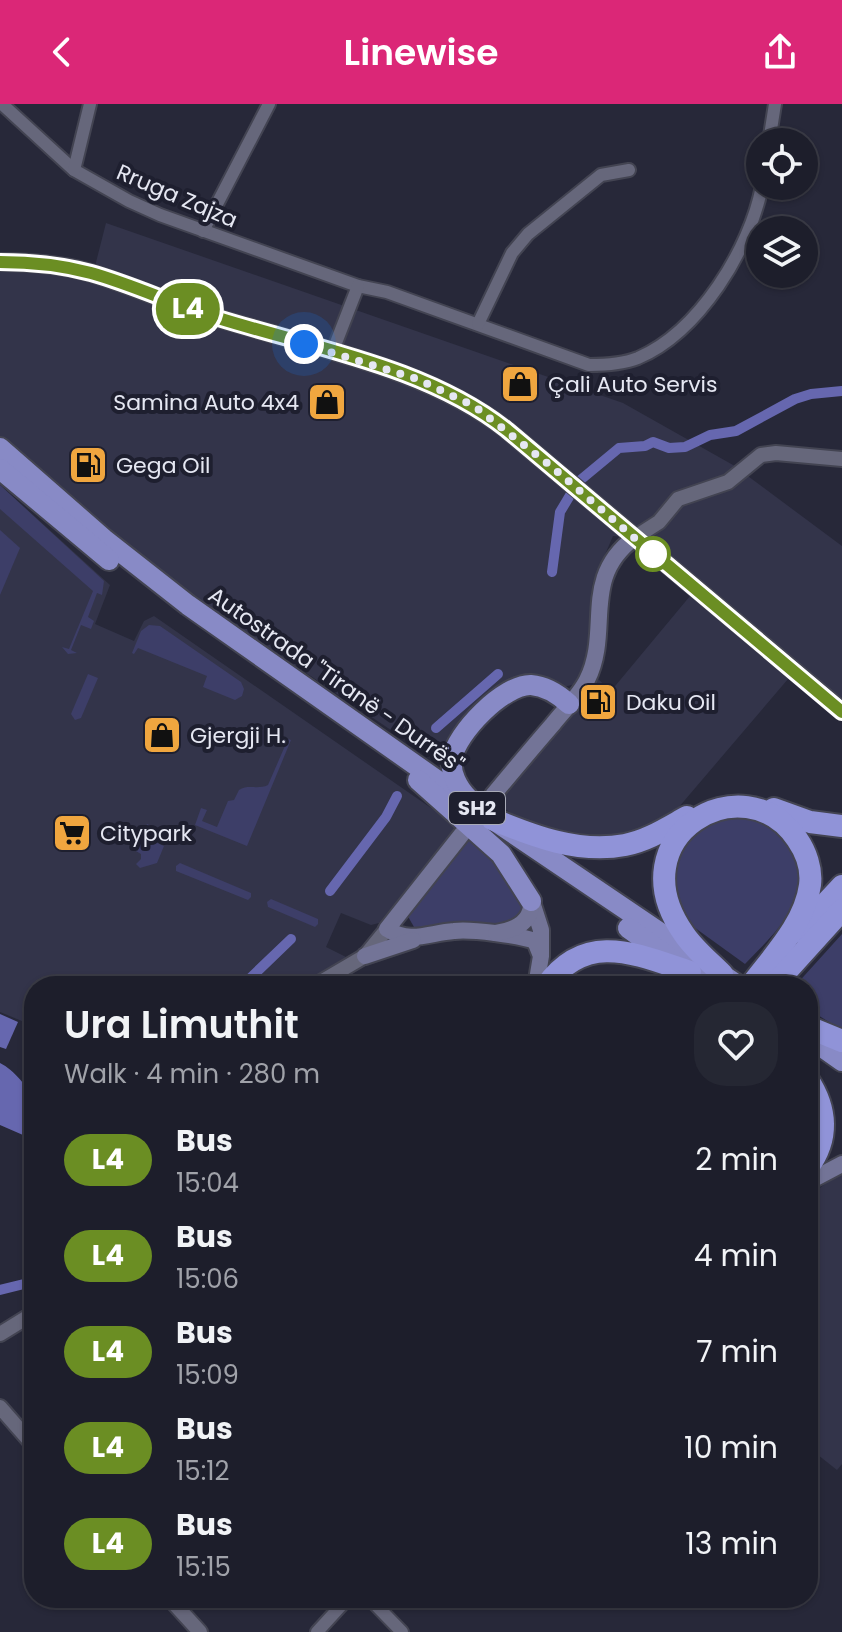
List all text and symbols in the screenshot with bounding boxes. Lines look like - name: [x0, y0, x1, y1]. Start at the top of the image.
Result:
- text: Linewise: [344, 27, 498, 78]
- icon: back: [40, 30, 84, 74]
- icon: share: [758, 30, 802, 74]
- map controls: [746, 128, 818, 288]
- button: locate: [746, 128, 818, 200]
- street label: Rruga Zajza: [112, 157, 242, 235]
- button: layers: [746, 216, 818, 288]
- line badge: L4: [152, 283, 224, 335]
- text: L4: [172, 289, 204, 328]
- your location: [284, 324, 324, 364]
- shop icon: Çali Auto Servis: [499, 363, 541, 405]
- place label: Çali Auto Servis: [548, 369, 717, 400]
- shop icon: Samina Auto 4x4: [306, 381, 348, 423]
- place label: Samina Auto 4x4: [113, 387, 299, 418]
- fuel station icon: Gega Oil: [67, 444, 109, 486]
- place label: Gega Oil: [116, 450, 211, 481]
- unlabelled marker: [636, 537, 670, 571]
- street label: Autostrada "Tiranë - Durrës": [202, 580, 470, 780]
- fuel station icon: Daku Oil: [577, 681, 619, 723]
- place label: Daku Oil: [626, 687, 716, 718]
- shop icon: Gjergji H.: [141, 714, 183, 756]
- place label: Gjergji H.: [190, 720, 286, 751]
- road number: SH2: [449, 792, 505, 824]
- supermarket icon: Citypark: [51, 812, 93, 854]
- place label: Citypark: [100, 818, 193, 849]
- text: Ura Limuthit: [64, 998, 299, 1051]
- button: heart: [694, 1002, 778, 1086]
- text: Walk · 4 min · 280 m: [64, 1056, 320, 1092]
- text: Bus: [176, 1119, 233, 1162]
- text: 2 min: [695, 1138, 778, 1181]
- text: L4: [92, 1140, 124, 1179]
- text: 15:04: [176, 1165, 239, 1201]
- text: Bus: [176, 1215, 233, 1258]
- text: 4 min: [694, 1234, 778, 1277]
- text: L4: [92, 1236, 124, 1275]
- text: 15:06: [176, 1261, 239, 1297]
- text: Bus: [176, 1311, 233, 1354]
- text: 7 min: [696, 1330, 778, 1373]
- text: L4: [92, 1332, 124, 1371]
- text: 15:09: [176, 1357, 239, 1393]
- text: Bus: [176, 1407, 233, 1450]
- text: 10 min: [684, 1426, 778, 1469]
- text: L4: [92, 1428, 124, 1467]
- text: 15:12: [176, 1453, 229, 1489]
- text: Bus: [176, 1503, 233, 1546]
- text: 13 min: [685, 1522, 778, 1565]
- text: L4: [92, 1524, 124, 1563]
- text: 15:15: [176, 1549, 231, 1585]

